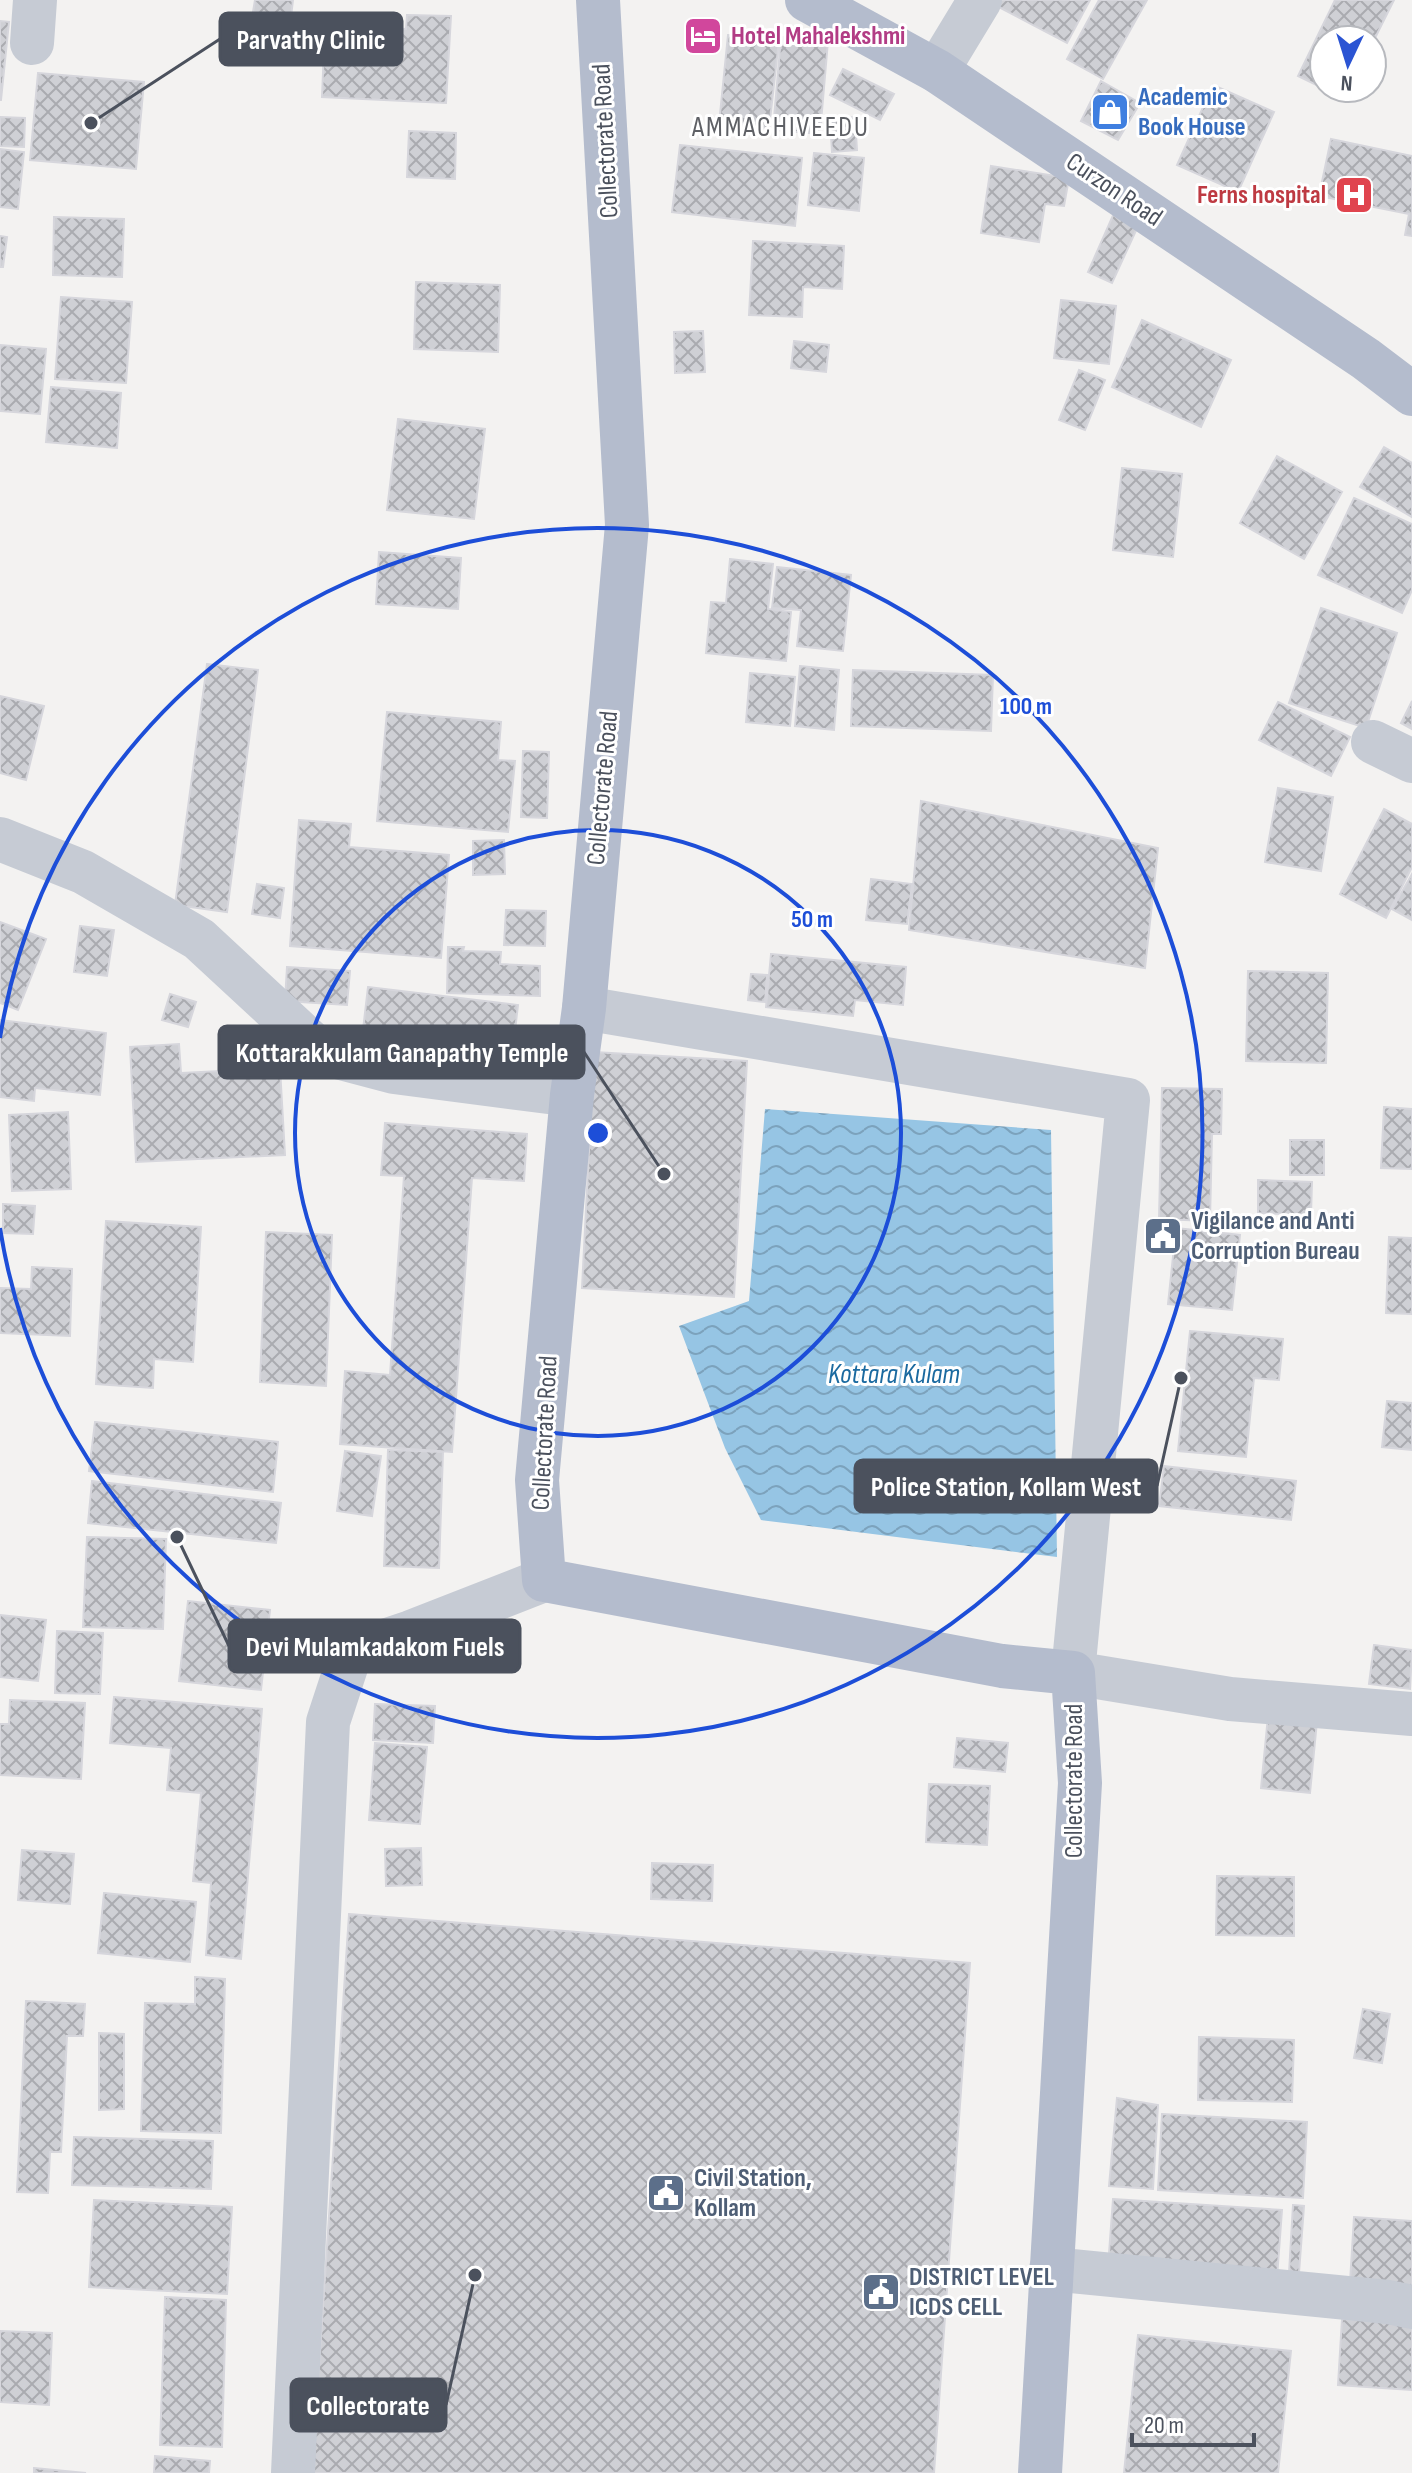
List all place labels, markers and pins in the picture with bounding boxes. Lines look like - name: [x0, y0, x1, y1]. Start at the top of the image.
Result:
- callout: Parvathy Clinic: [220, 13, 402, 65]
- hotel icon: Hotel Mahalekshmi: [682, 15, 724, 57]
- place label: Hotel Mahalekshmi: [731, 21, 905, 52]
- place label: Academic Book House: [1137, 82, 1246, 143]
- shop icon: Academic Book House: [1089, 91, 1131, 133]
- hospital icon: Ferns hospital: [1333, 174, 1375, 216]
- place label: Ferns hospital: [1197, 180, 1326, 211]
- callout: Kottarakkulam Ganapathy Temple: [219, 1026, 584, 1078]
- centre of rings: [584, 1119, 612, 1147]
- place label: Vigilance and Anti Corruption Bureau: [1191, 1206, 1360, 1267]
- public building icon: Vigilance and Anti Corruption Bureau: [1142, 1215, 1184, 1257]
- callout: Police Station, Kollam West: [855, 1460, 1157, 1512]
- callout: Devi Mulamkadakom Fuels: [229, 1620, 520, 1672]
- place label: Civil Station, Kollam: [694, 2163, 812, 2224]
- public building icon: Civil Station, Kollam: [645, 2172, 687, 2214]
- place label: DISTRICT LEVEL ICDS CELL: [909, 2262, 1054, 2323]
- public building icon: DISTRICT LEVEL ICDS CELL: [860, 2271, 902, 2313]
- callout: Collectorate: [291, 2379, 446, 2431]

